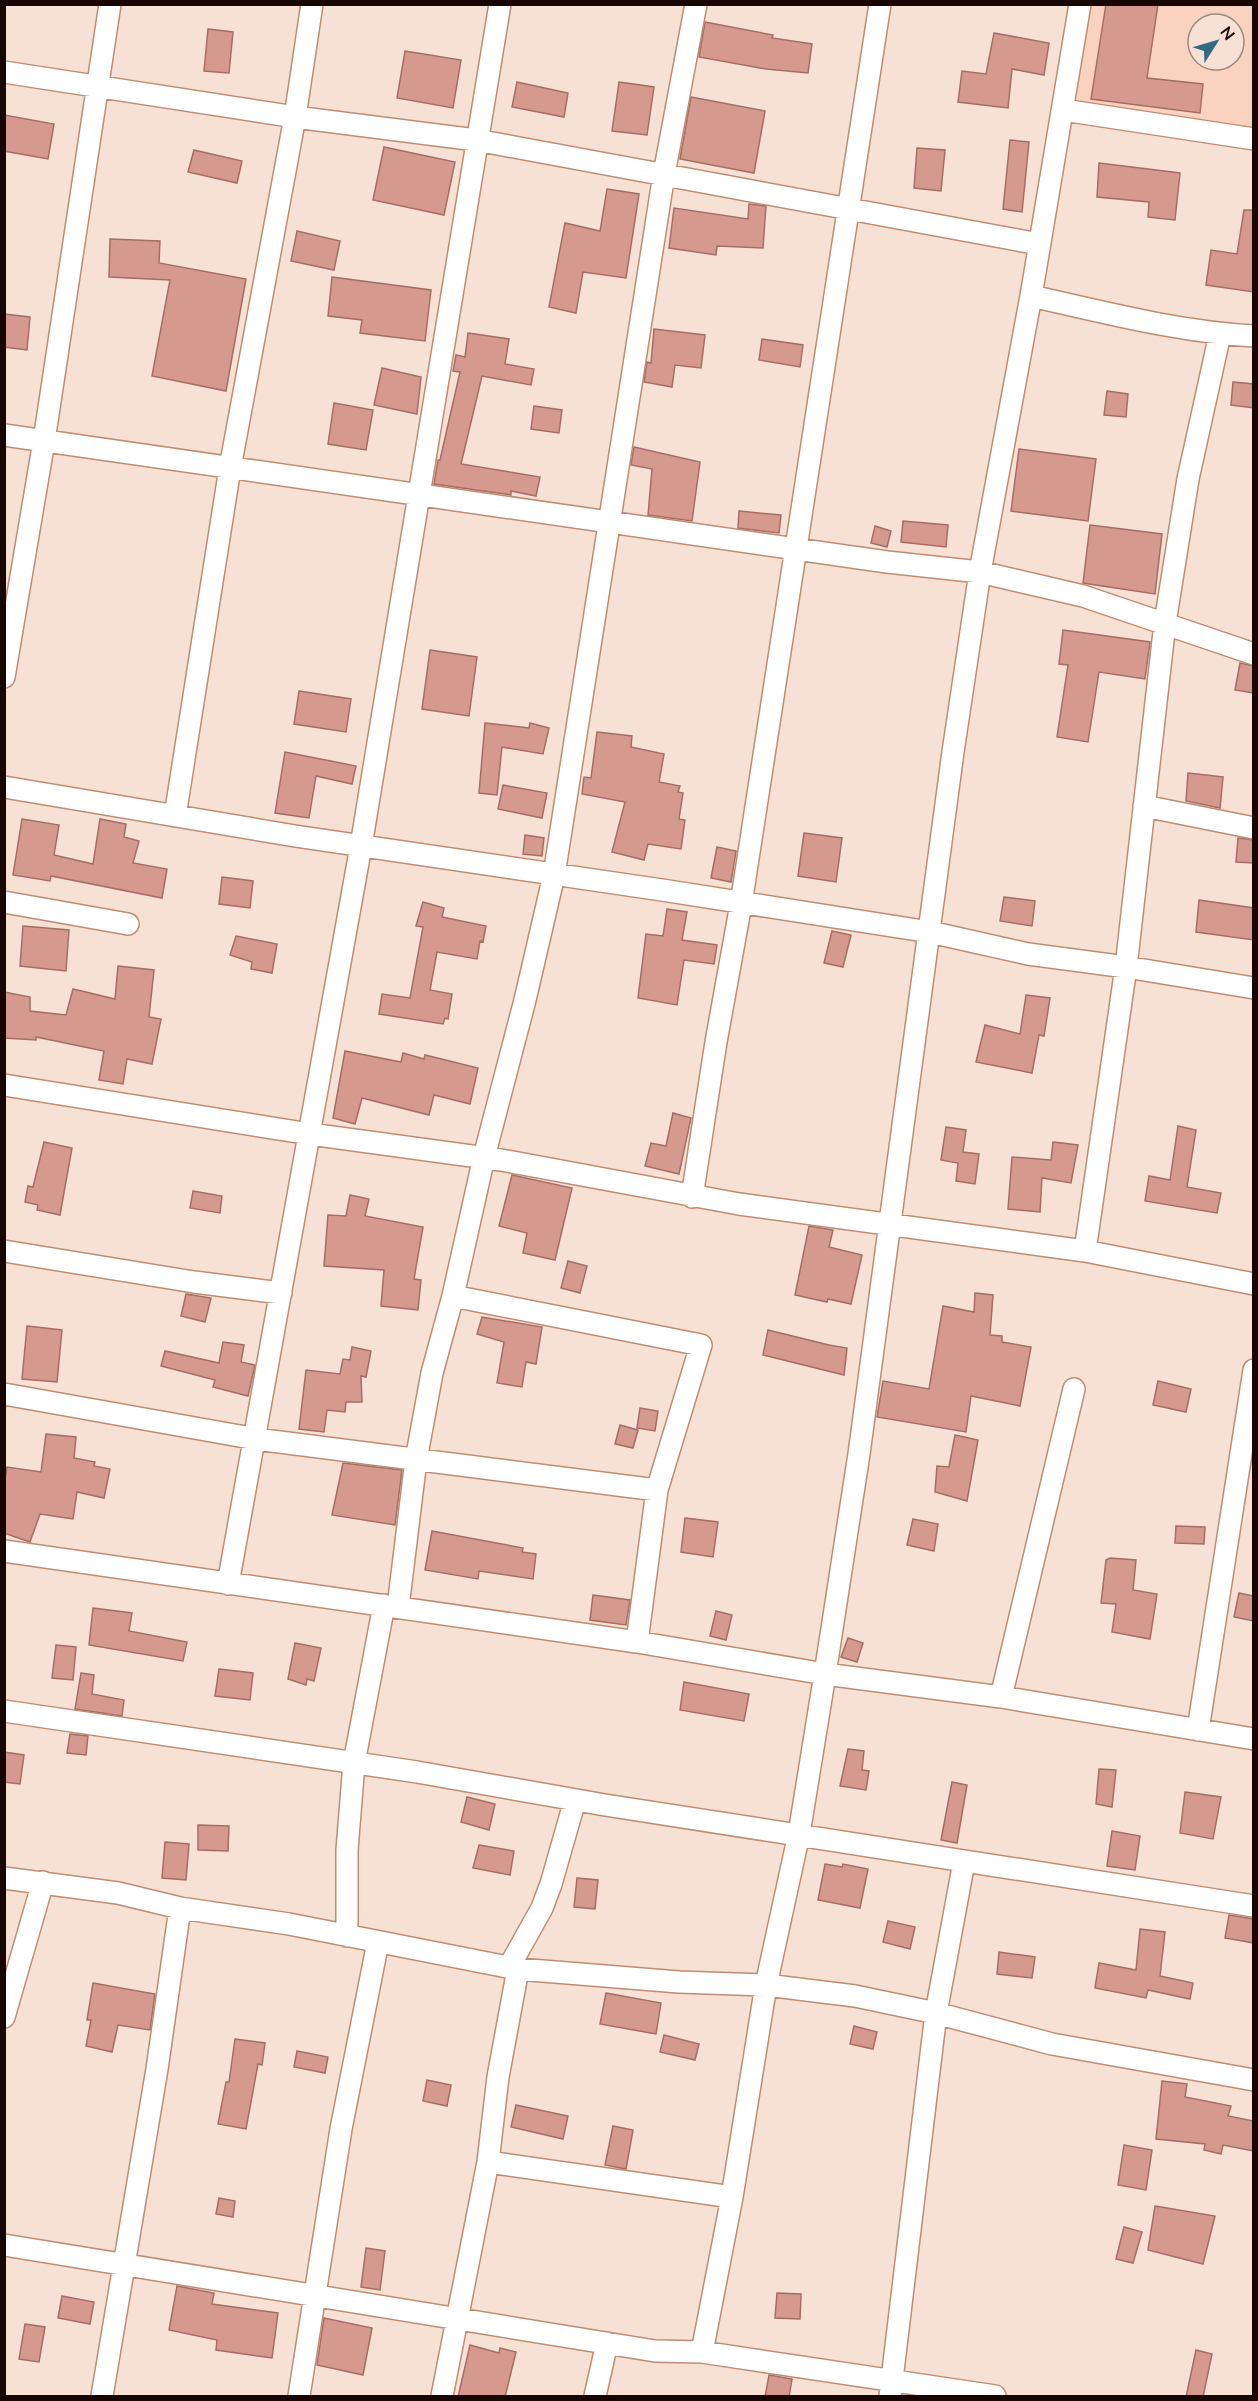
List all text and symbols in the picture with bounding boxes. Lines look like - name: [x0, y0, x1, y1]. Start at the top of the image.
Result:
- north arrow: [1186, 12, 1246, 72]
- text: N: [1216, 22, 1240, 44]

